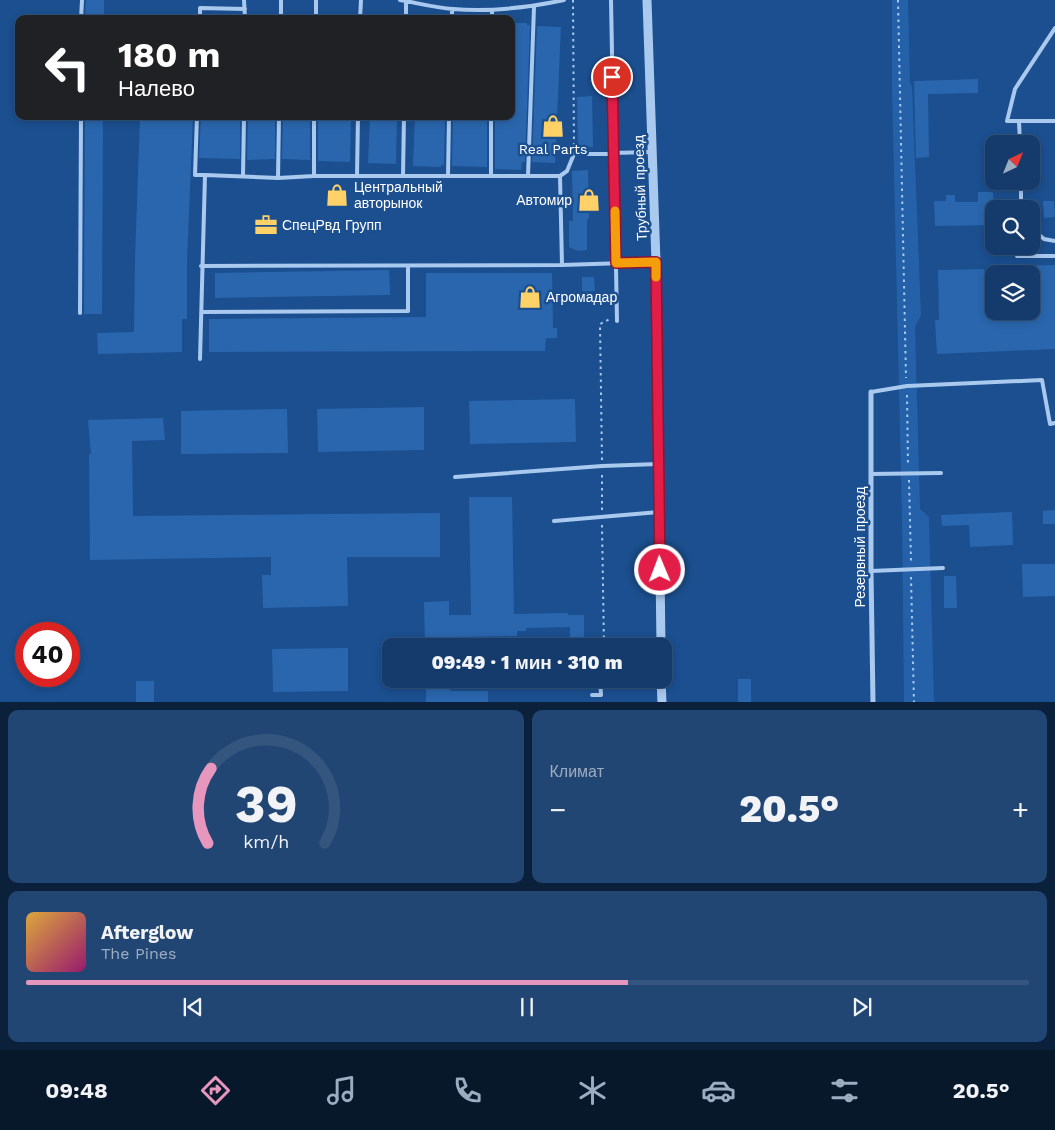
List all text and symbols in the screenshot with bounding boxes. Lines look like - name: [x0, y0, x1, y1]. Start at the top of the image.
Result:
- text: 180 m: [118, 34, 221, 76]
- icon: left: [35, 35, 100, 100]
- pin: [591, 56, 633, 98]
- icon: arrive: [598, 63, 626, 91]
- text: Налево: [118, 76, 195, 101]
- shop icon: Real Parts: [540, 113, 566, 139]
- street label: Трубный проезд: [630, 135, 650, 241]
- north arrow: [985, 135, 1040, 190]
- map controls: [985, 135, 1040, 320]
- place label: Real Parts: [519, 141, 587, 157]
- place label: Центральный авторынок: [354, 179, 443, 211]
- shop icon: Центральный авторынок: [324, 182, 350, 208]
- shop icon: Автомир: [576, 187, 602, 213]
- place label: Автомир: [516, 192, 572, 208]
- button: search: [985, 200, 1040, 255]
- office icon: СпецРвд Групп: [253, 212, 279, 238]
- place label: СпецРвд Групп: [282, 217, 382, 233]
- button: layers: [985, 265, 1040, 320]
- shop icon: Агромадар: [517, 284, 543, 310]
- place label: Агромадар: [546, 289, 617, 305]
- street label: Резервный проезд: [852, 487, 868, 607]
- position arrow: [633, 543, 685, 595]
- speed limit sign: 40: [15, 622, 80, 687]
- text: 09:49 · 1 мин · 310 m: [431, 651, 623, 674]
- text: Климат: [550, 762, 604, 781]
- text: 39: [234, 774, 297, 835]
- text: 20.5°: [739, 787, 839, 831]
- text: −: [550, 793, 566, 826]
- text: +: [1012, 793, 1029, 826]
- text: km/h: [243, 831, 289, 852]
- text: Afterglow: [101, 921, 193, 944]
- text: The Pines: [101, 944, 177, 963]
- icon: previous: [179, 993, 207, 1021]
- icon: pause: [513, 993, 541, 1021]
- icon: next: [848, 993, 876, 1021]
- icon: directions: [198, 1073, 233, 1108]
- icon: music: [324, 1073, 359, 1108]
- icon: phone: [450, 1073, 485, 1108]
- icon: climate: [575, 1073, 610, 1108]
- icon: car: [701, 1073, 736, 1108]
- icon: filters: [827, 1073, 862, 1108]
- text: 09:48: [45, 1078, 108, 1103]
- text: 20.5°: [952, 1078, 1010, 1103]

